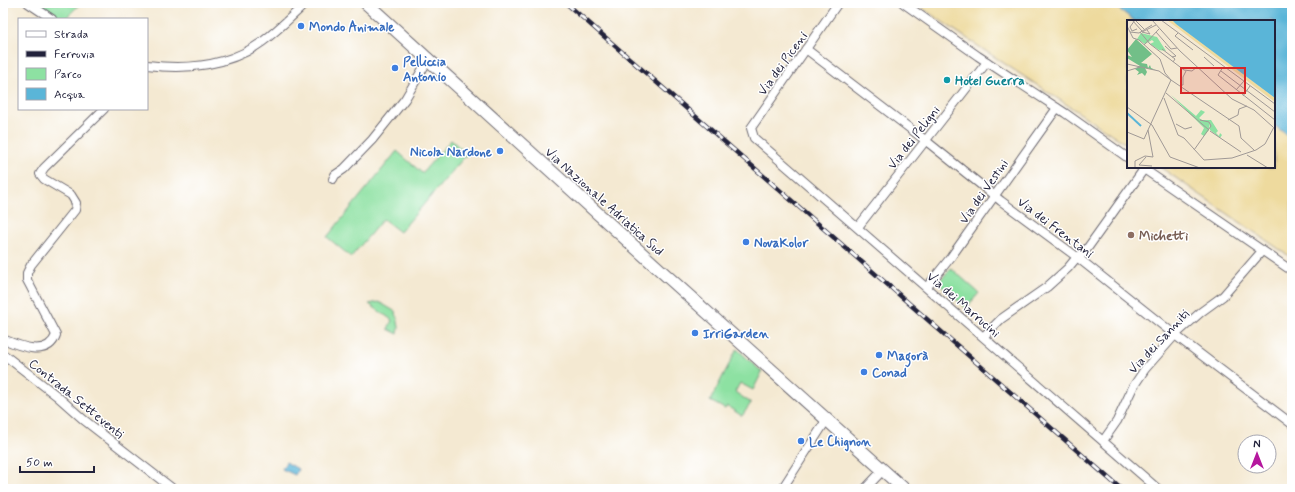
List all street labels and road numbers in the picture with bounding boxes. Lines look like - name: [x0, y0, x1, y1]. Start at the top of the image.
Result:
- street label: Via dei Piceni: [754, 29, 812, 99]
- street label: Via dei Peligni: [884, 103, 944, 173]
- street label: Via Nazionale Adriatica Sud: [541, 144, 667, 260]
- street label: Via dei Vestini: [956, 156, 1013, 228]
- street label: Via dei Frentani: [1014, 194, 1097, 262]
- street label: Via dei Marrucini: [923, 269, 1003, 342]
- street label: Via dei Sanniti: [1125, 306, 1193, 378]
- street label: Contrada Setteventi: [25, 355, 127, 443]

